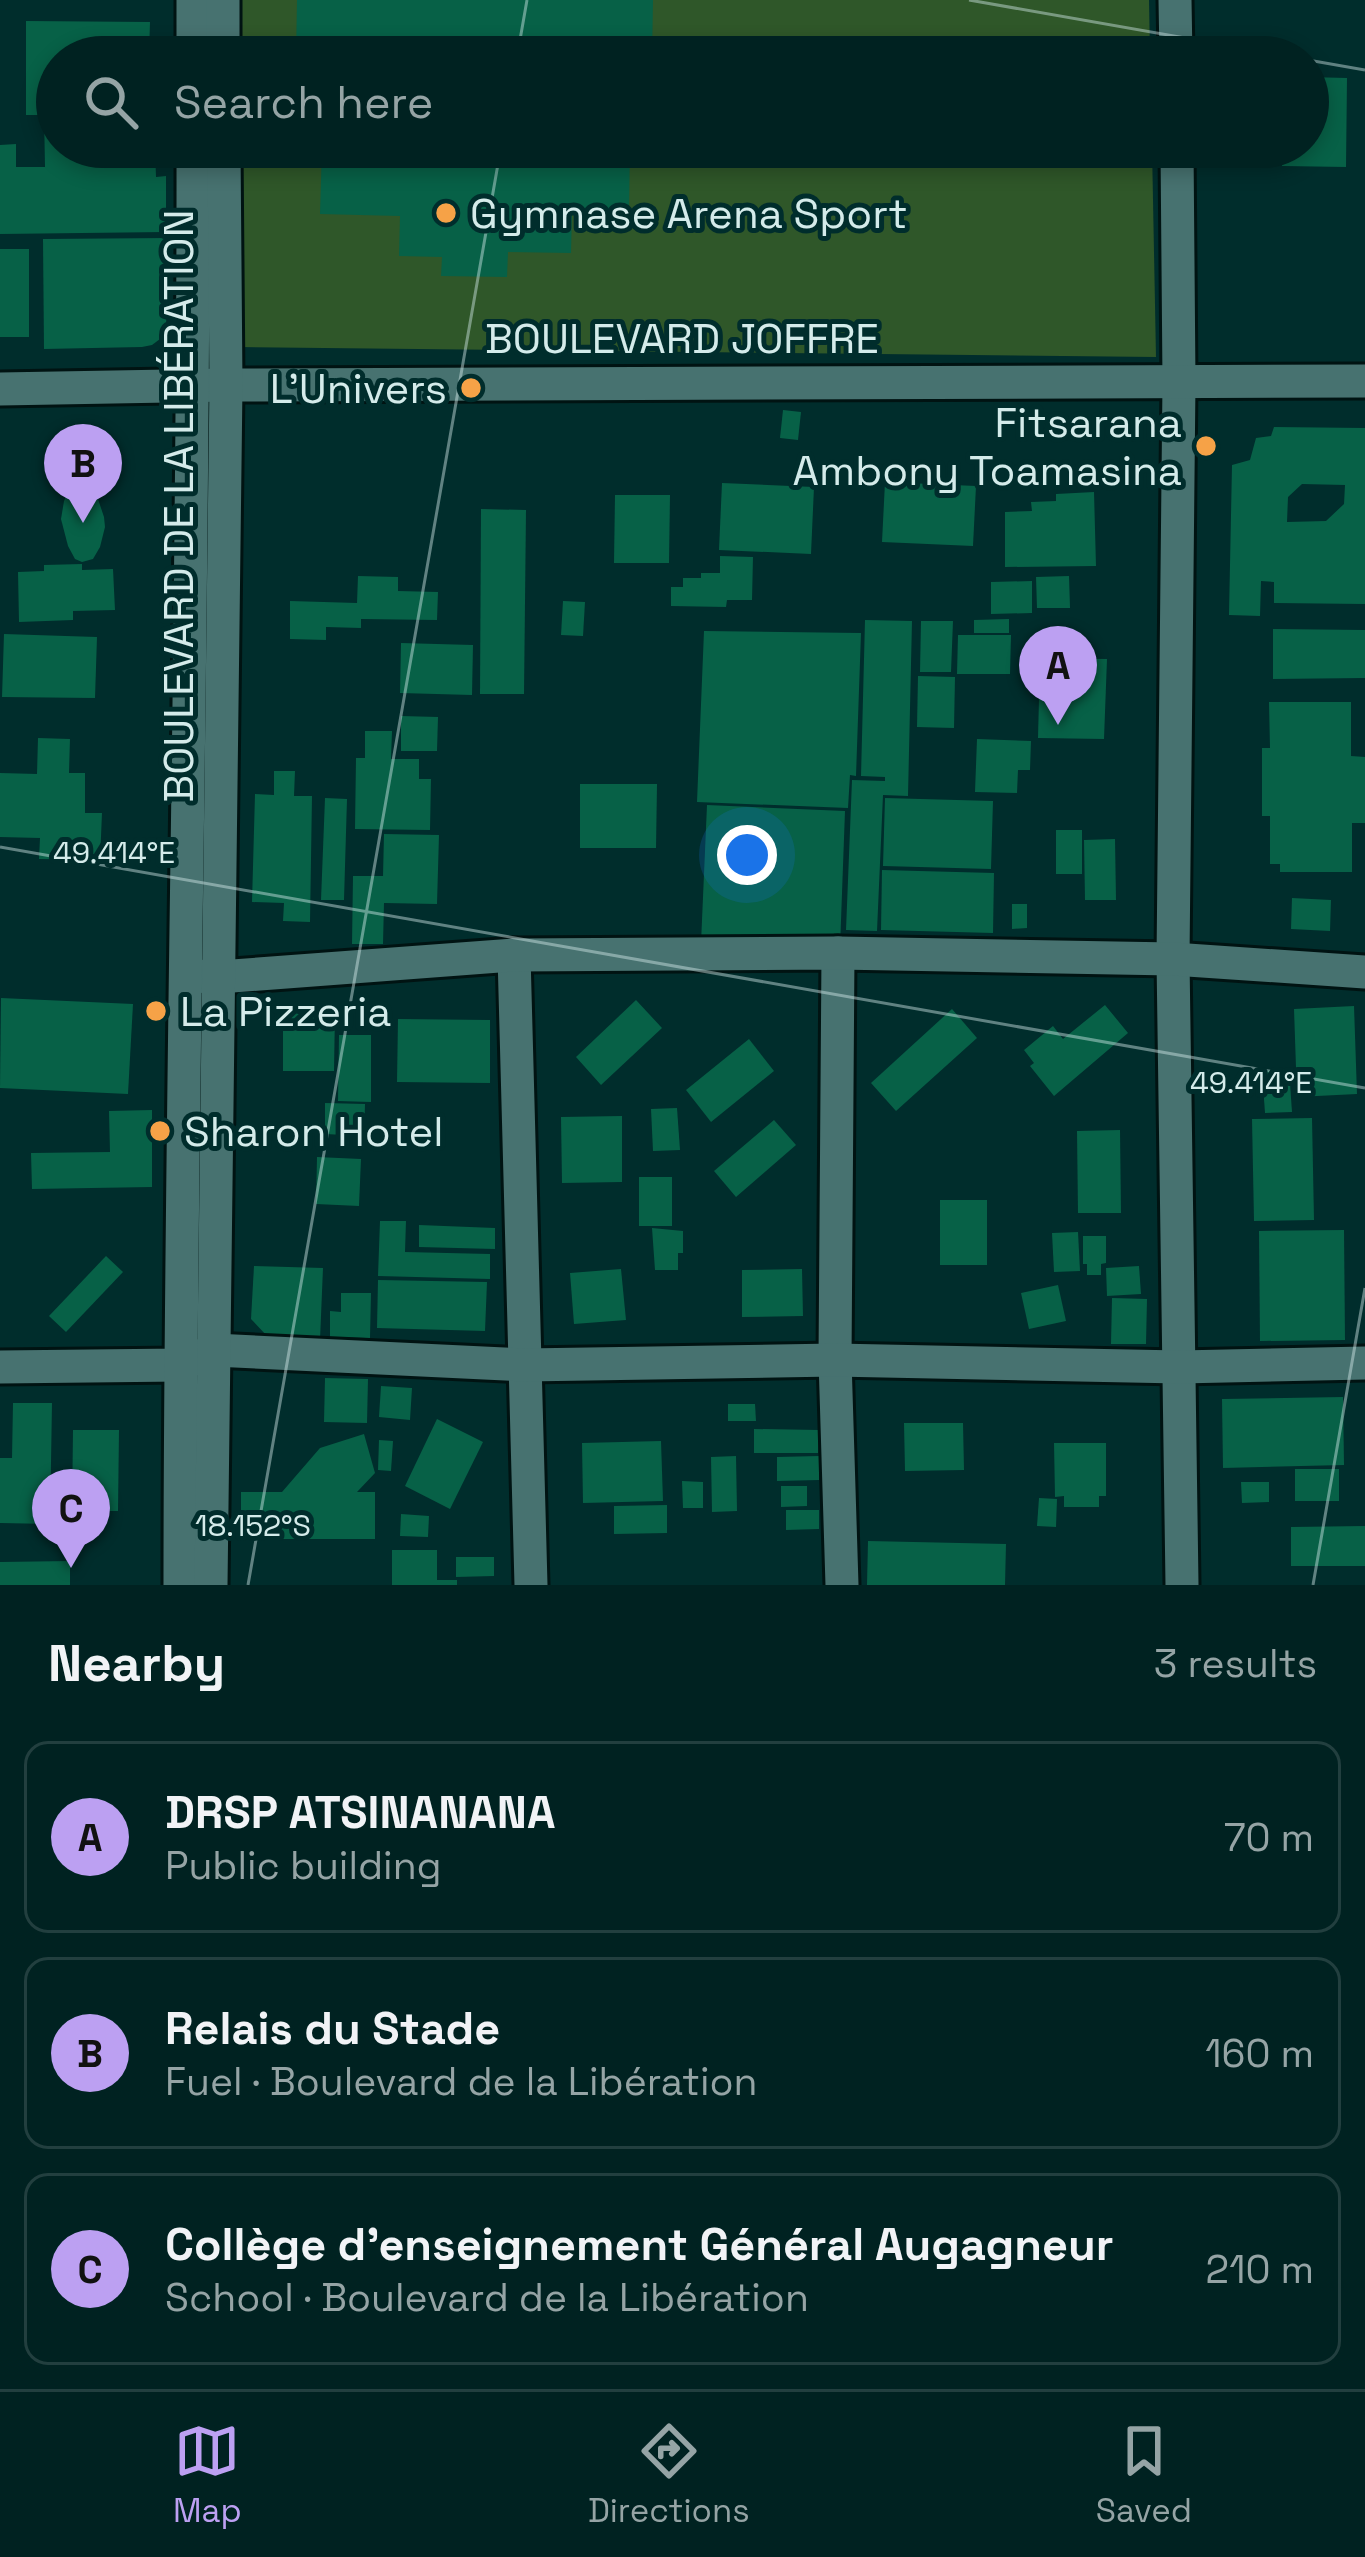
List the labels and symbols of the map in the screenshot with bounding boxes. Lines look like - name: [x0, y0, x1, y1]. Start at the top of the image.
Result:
- place label: Gymnase Arena Sport: [470, 187, 907, 240]
- marker: Gymnase Arena Sport: [433, 200, 459, 226]
- street label: BOULEVARD DE LA LIBÉRATION: [152, 209, 205, 803]
- street label: BOULEVARD JOFFRE: [485, 312, 879, 365]
- place label: L'Univers: [270, 362, 447, 415]
- marker: L'Univers: [458, 375, 484, 401]
- place label: Fitsarana Ambony Toamasina: [793, 396, 1182, 497]
- pin: B: [44, 424, 122, 523]
- marker: Fitsarana Ambony Toamasina: [1193, 433, 1219, 459]
- pin: A: [1019, 626, 1097, 725]
- your location: [717, 825, 777, 885]
- text: 49.414°E: [53, 833, 175, 872]
- place label: La Pizzeria: [180, 985, 392, 1038]
- marker: La Pizzeria: [143, 998, 169, 1024]
- text: 49.414°E: [1190, 1063, 1312, 1102]
- place label: Sharon Hotel: [184, 1105, 444, 1158]
- marker: Sharon Hotel: [147, 1118, 173, 1144]
- pin: C: [32, 1469, 110, 1568]
- text: 18.152°S: [195, 1506, 311, 1545]

